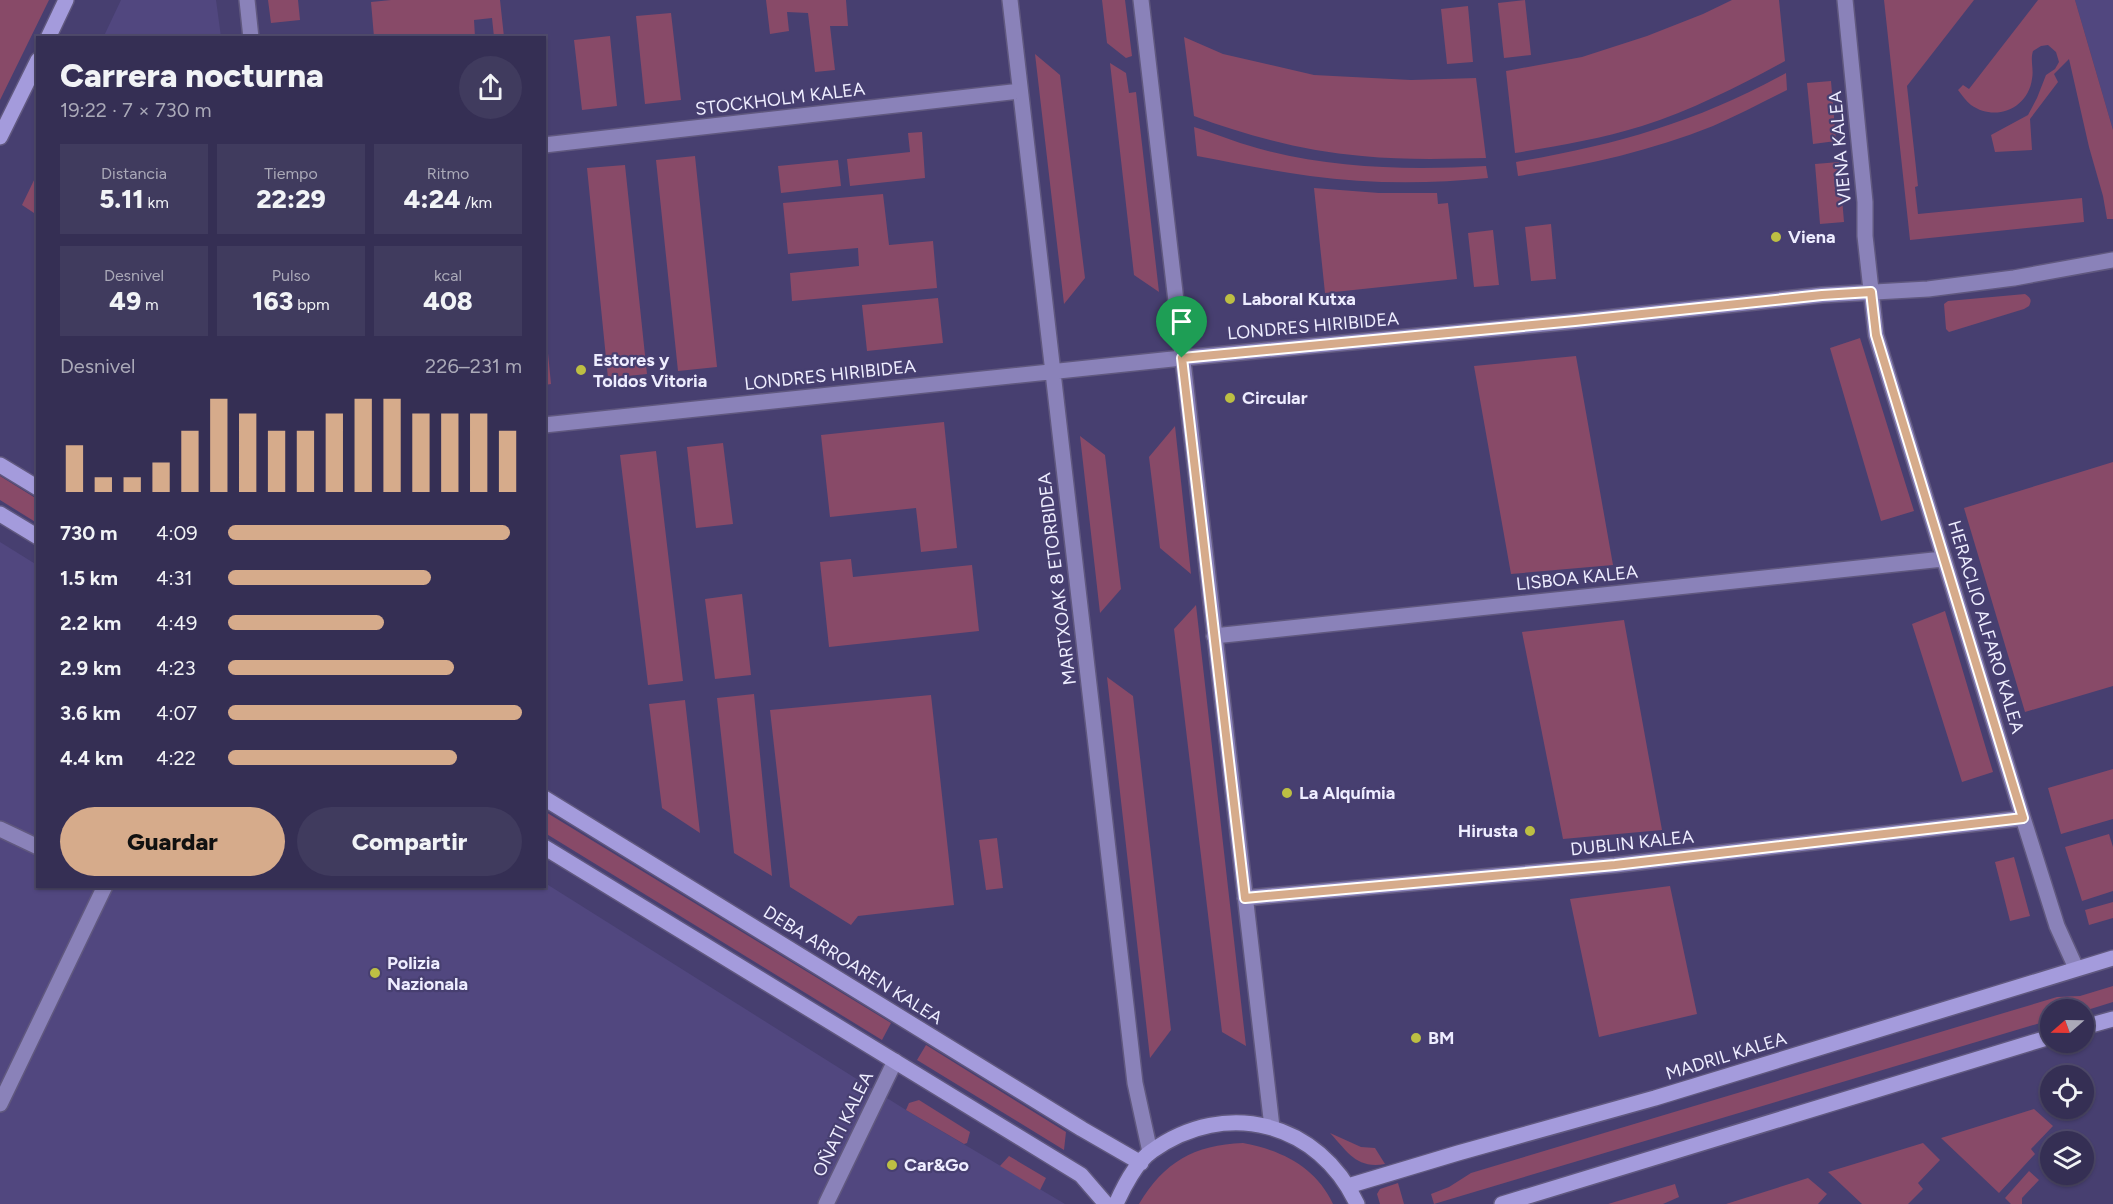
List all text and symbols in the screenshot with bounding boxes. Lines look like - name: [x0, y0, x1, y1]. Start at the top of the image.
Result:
- text: Carrera nocturna: [60, 56, 324, 95]
- button: share: [459, 56, 522, 119]
- street label: STOCKHOLM KALEA: [694, 78, 866, 120]
- street label: VIENA KALEA: [1824, 90, 1856, 206]
- text: 19:22 · 7 × 730 m: [60, 98, 211, 122]
- text: Distancia: [101, 164, 167, 183]
- text: Tiempo: [264, 164, 318, 183]
- text: Ritmo: [427, 164, 469, 183]
- text: 5.11: [99, 183, 143, 215]
- text: 22:29: [256, 183, 326, 215]
- text: 4:24: [404, 183, 461, 215]
- text: km: [143, 193, 169, 212]
- text: /km: [461, 193, 492, 212]
- place label: Viena: [1788, 226, 1836, 248]
- marker: Viena: [1769, 230, 1783, 244]
- text: Desnivel: [104, 266, 164, 285]
- text: Pulso: [272, 266, 310, 285]
- text: kcal: [434, 266, 462, 285]
- text: 49: [109, 285, 141, 317]
- text: 163: [252, 285, 293, 317]
- text: 408: [423, 285, 473, 317]
- place label: Laboral Kutxa: [1242, 288, 1356, 310]
- marker: Laboral Kutxa: [1223, 292, 1237, 306]
- text: m: [141, 295, 159, 314]
- text: bpm: [293, 295, 330, 314]
- pin: [1156, 296, 1207, 358]
- icon: arrive: [1165, 305, 1198, 338]
- street label: LONDRES HIRIBIDEA: [1226, 308, 1400, 344]
- place label: Estores y Toldos Vitoria: [593, 349, 707, 392]
- text: Desnivel: [60, 354, 135, 378]
- text: 226–231 m: [425, 354, 522, 378]
- street label: LONDRES HIRIBIDEA: [743, 355, 917, 395]
- marker: Estores y Toldos Vitoria: [574, 363, 588, 377]
- place label: Circular: [1242, 387, 1308, 409]
- marker: Circular: [1223, 391, 1237, 405]
- street label: MARTXOAK 8 ETORBIDEA: [1033, 472, 1081, 686]
- street label: HERACLIO ALFARO KALEA: [1943, 518, 2029, 736]
- text: 730 m: [60, 521, 117, 545]
- text: 4:09: [156, 521, 198, 545]
- street label: LISBOA KALEA: [1515, 561, 1639, 595]
- text: 1.5 km: [60, 566, 118, 590]
- text: 4:31: [156, 566, 193, 590]
- text: 2.2 km: [60, 611, 121, 635]
- text: 4:49: [156, 611, 197, 635]
- text: 2.9 km: [60, 656, 121, 680]
- text: 4:23: [156, 656, 196, 680]
- text: 3.6 km: [60, 701, 121, 725]
- text: 4:07: [156, 701, 197, 725]
- text: 4.4 km: [60, 746, 123, 770]
- text: 4:22: [156, 746, 196, 770]
- place label: La Alquímia: [1299, 782, 1395, 804]
- marker: La Alquímia: [1280, 786, 1294, 800]
- button: Guardar: [60, 807, 285, 876]
- button: Compartir: [297, 807, 522, 876]
- place label: Hirusta: [1458, 820, 1518, 842]
- marker: Hirusta: [1523, 824, 1537, 838]
- street label: DUBLIN KALEA: [1569, 826, 1695, 860]
- street label: DEBA ARROAREN KALEA: [759, 901, 947, 1029]
- place label: Polizia Nazionala: [387, 952, 468, 995]
- marker: Polizia Nazionala: [368, 966, 382, 980]
- north arrow: [2040, 999, 2094, 1053]
- map controls: [2040, 999, 2094, 1185]
- place label: BM: [1428, 1027, 1454, 1049]
- street label: MADRIL KALEA: [1663, 1027, 1789, 1085]
- marker: BM: [1409, 1031, 1423, 1045]
- button: locate: [2040, 1065, 2094, 1119]
- street label: OÑATI KALEA: [808, 1068, 878, 1180]
- button: layers: [2040, 1131, 2094, 1185]
- place label: Car&Go: [904, 1154, 969, 1176]
- marker: Car&Go: [885, 1158, 899, 1172]

